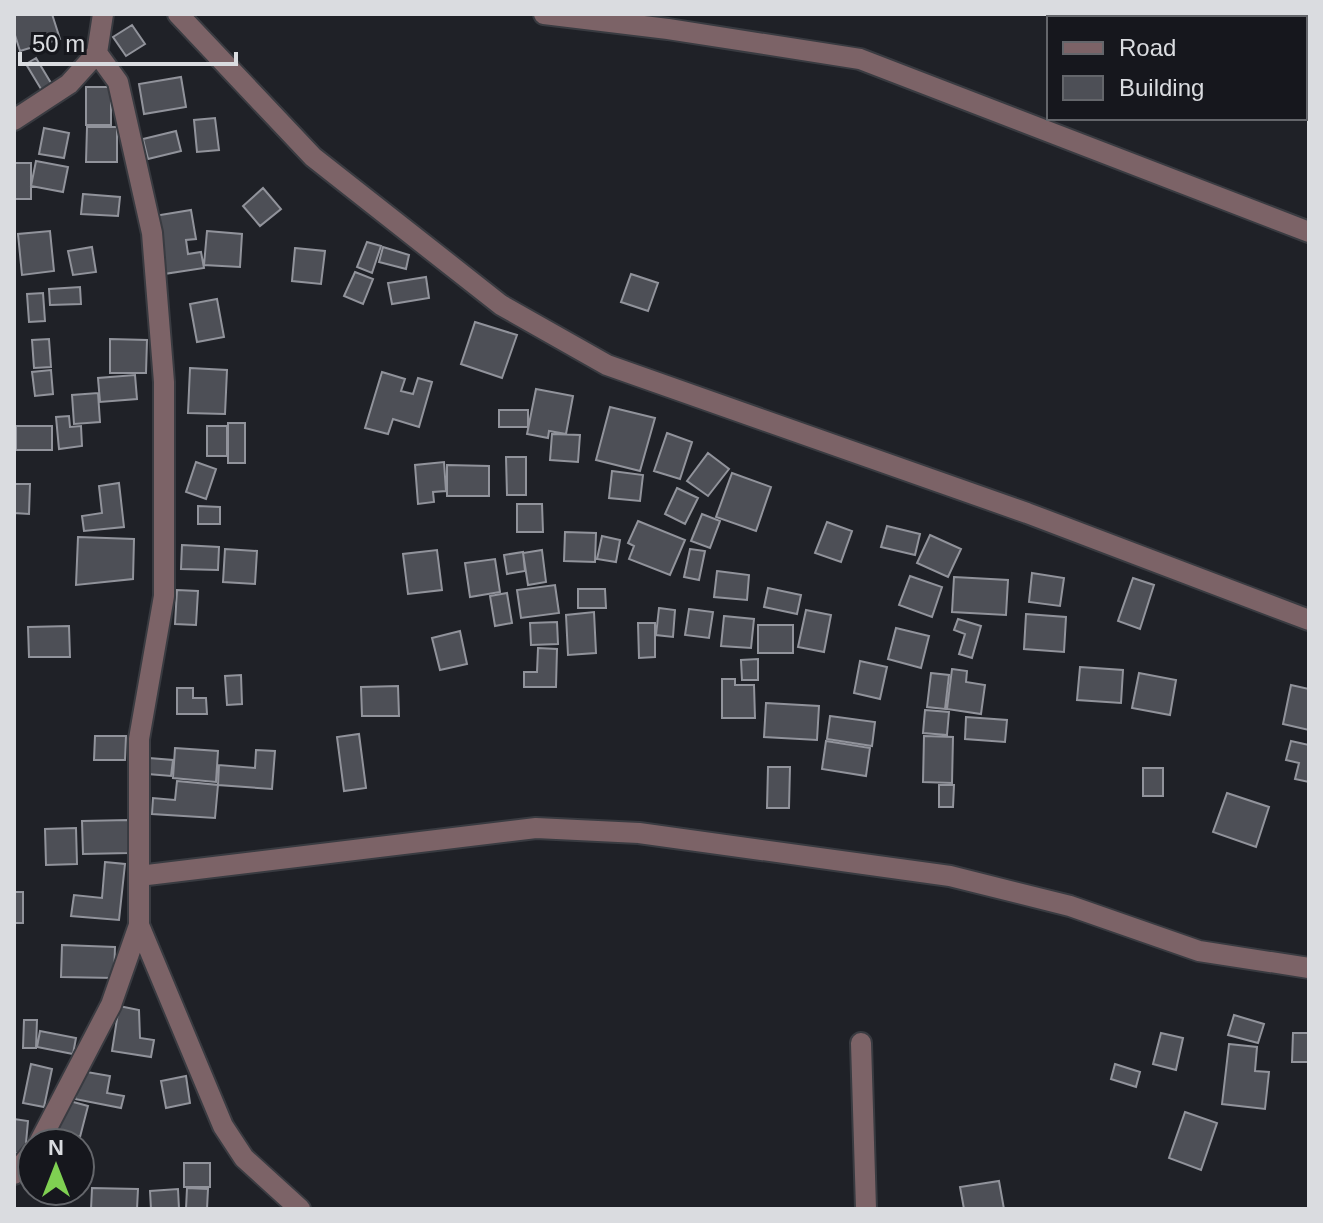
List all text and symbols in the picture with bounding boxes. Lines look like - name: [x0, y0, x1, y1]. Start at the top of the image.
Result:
- scale bar: [20, 16, 236, 66]
- legend: [1047, 16, 1307, 120]
- text: 50 m: [32, 30, 85, 57]
- text: Road: [1119, 34, 1176, 61]
- text: Building: [1119, 74, 1204, 101]
- north arrow: [16, 1127, 96, 1207]
- text: N: [48, 1135, 64, 1160]

